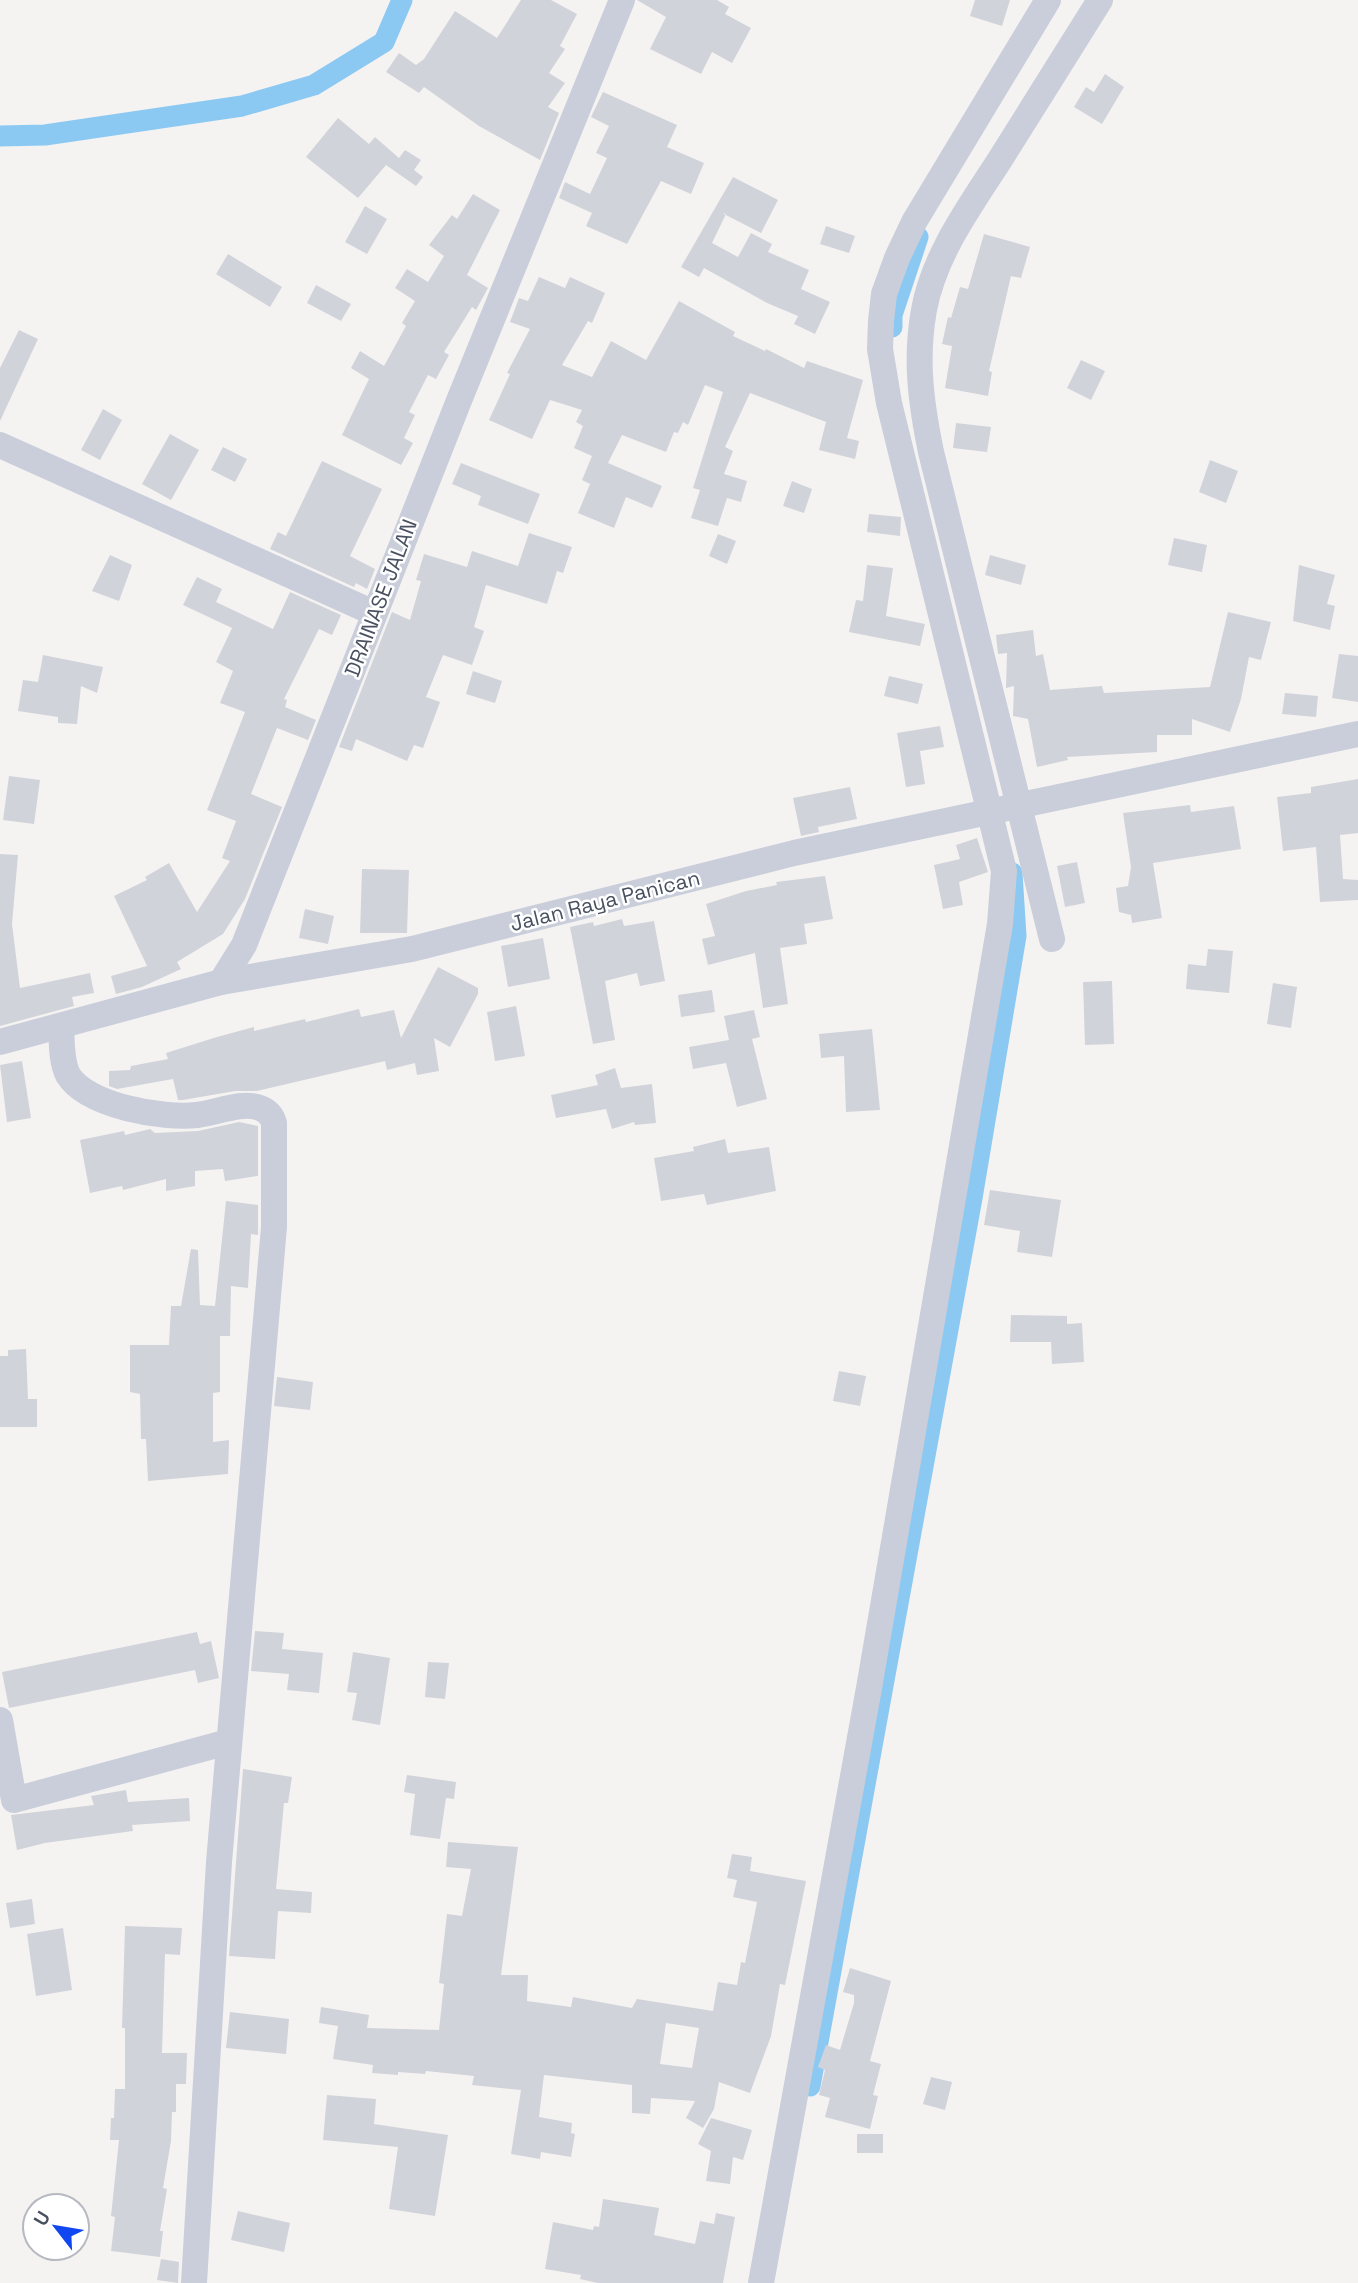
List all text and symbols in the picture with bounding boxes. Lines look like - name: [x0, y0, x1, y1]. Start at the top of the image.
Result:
- street label: DRAINASE JALAN: [338, 515, 423, 680]
- street label: Jalan Raya Panican: [507, 864, 703, 937]
- north arrow: [21, 2192, 91, 2262]
- text: U: [28, 2207, 56, 2230]

